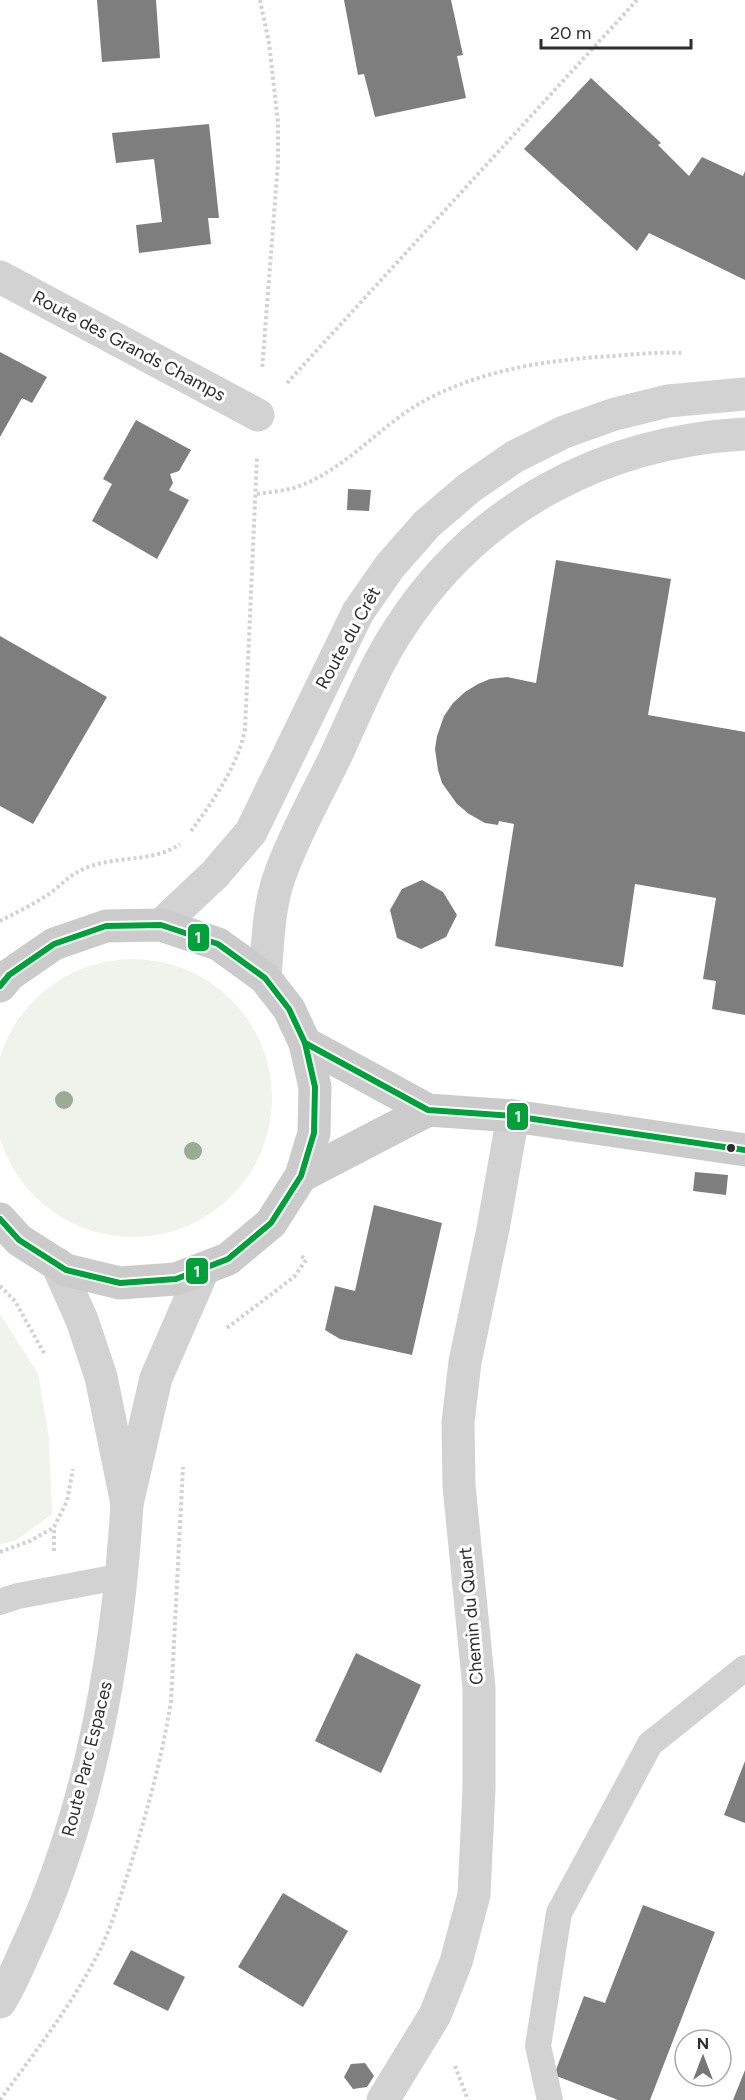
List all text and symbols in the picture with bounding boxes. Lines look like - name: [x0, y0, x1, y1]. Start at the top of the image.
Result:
- scale bar: [541, 12, 691, 50]
- text: 20 m: [550, 22, 591, 44]
- street label: Route des Grands Champs: [29, 286, 229, 406]
- street label: Route du Crêt: [311, 583, 385, 693]
- line badge: 1: [187, 923, 210, 952]
- text: 1: [195, 928, 201, 947]
- line badge: 1: [506, 1102, 529, 1131]
- text: 1: [515, 1107, 521, 1126]
- unlabelled marker: [725, 1142, 737, 1154]
- line badge: 1: [185, 1257, 209, 1285]
- text: 1: [194, 1262, 200, 1281]
- street label: Chemin du Quart: [454, 1546, 488, 1686]
- street label: Route Parc Espaces: [57, 1679, 117, 1839]
- north arrow: [673, 2028, 733, 2088]
- text: N: [697, 2034, 709, 2053]

